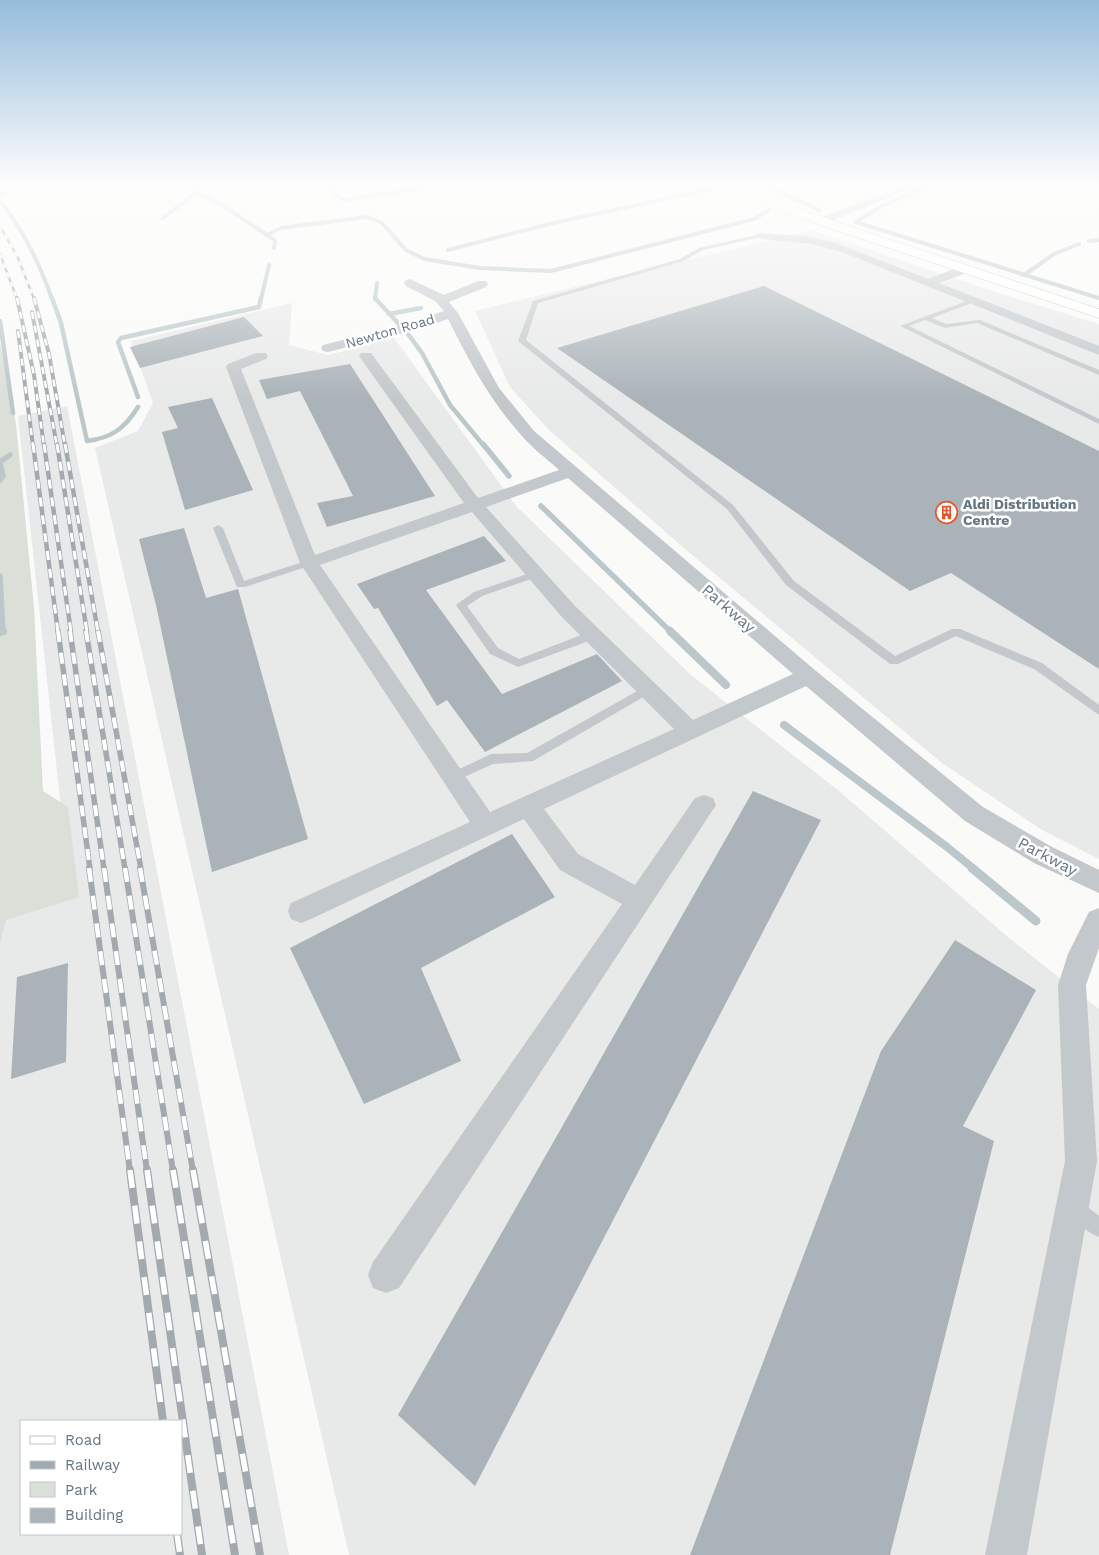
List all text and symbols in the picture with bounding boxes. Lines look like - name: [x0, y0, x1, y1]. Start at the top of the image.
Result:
- street label: Newton Road: [344, 311, 436, 351]
- place label: Aldi Distribution Centre: [963, 496, 1076, 528]
- building icon: Aldi Distribution Centre: [935, 500, 959, 524]
- street label: Parkway: [698, 580, 760, 637]
- street label: Parkway: [1015, 833, 1081, 880]
- legend: [20, 1420, 182, 1535]
- text: Road: [65, 1431, 102, 1449]
- text: Railway: [65, 1456, 120, 1474]
- text: Park: [65, 1481, 98, 1499]
- text: Building: [65, 1506, 123, 1524]

